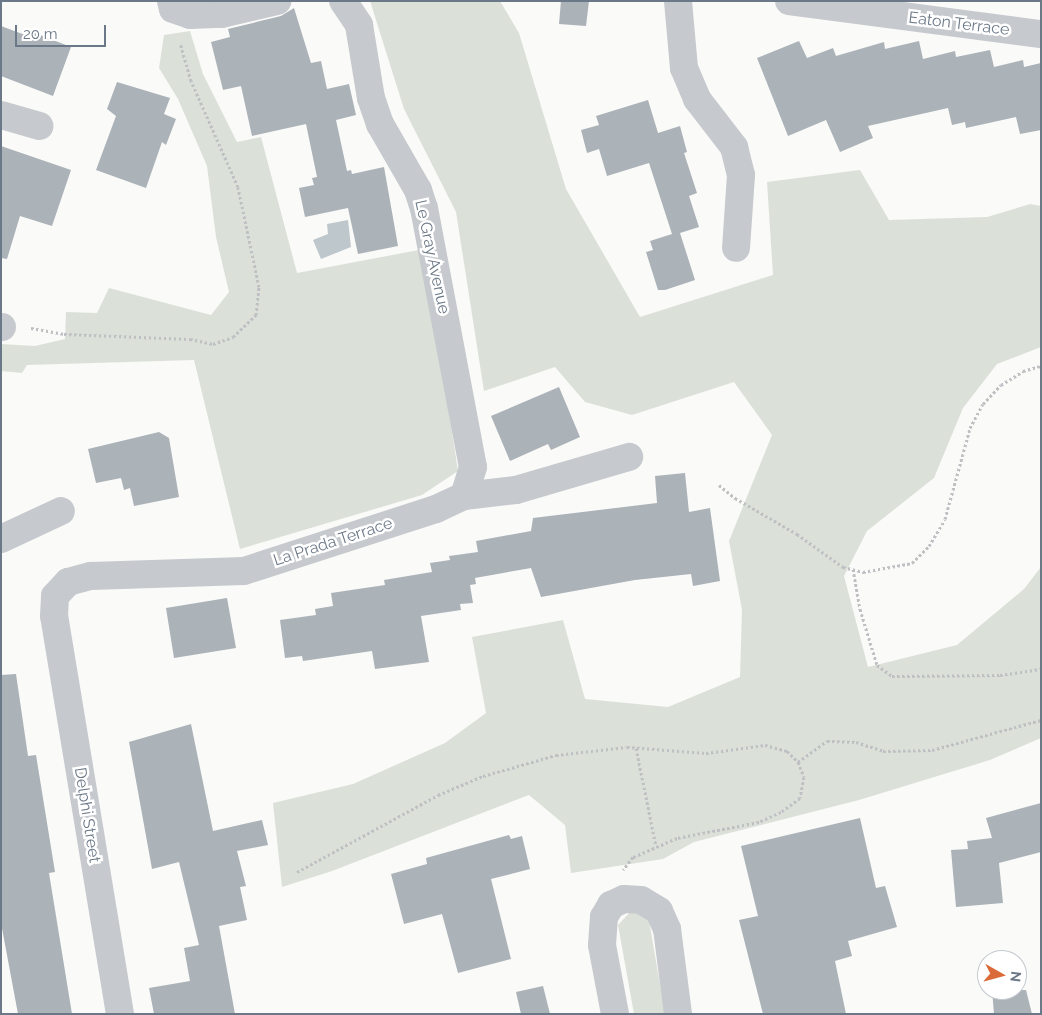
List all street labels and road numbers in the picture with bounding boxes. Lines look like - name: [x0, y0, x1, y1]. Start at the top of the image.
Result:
- street label: Eaton Terrace: [907, 8, 1011, 40]
- street label: Le Gray Avenue: [410, 198, 454, 316]
- street label: La Prada Terrace: [271, 514, 395, 570]
- street label: Delphi Street: [70, 766, 104, 864]

